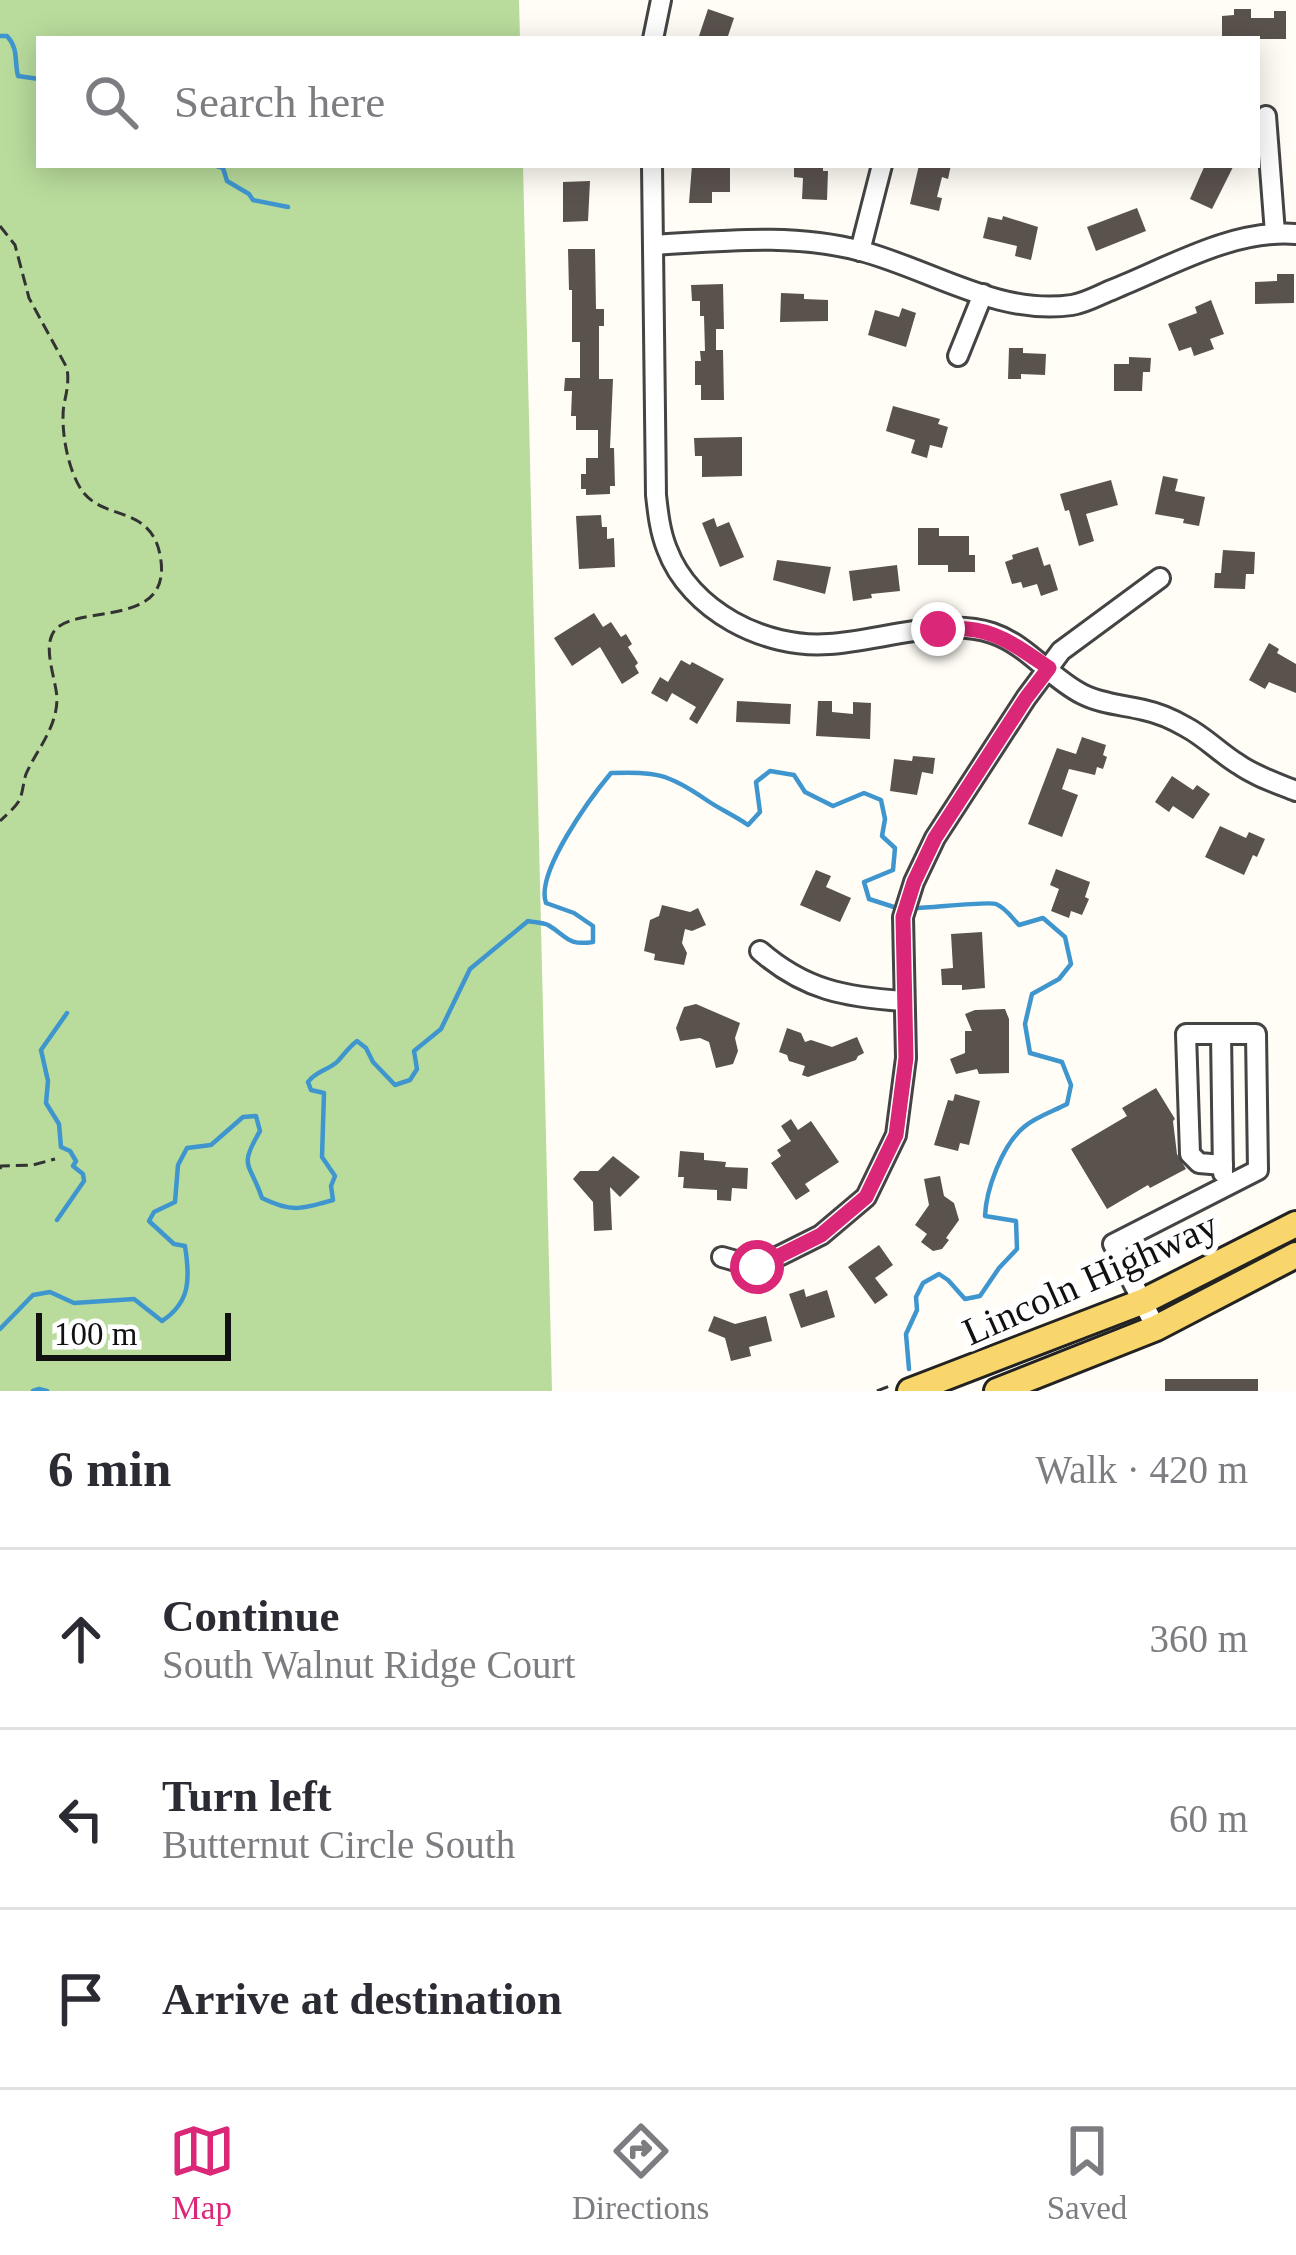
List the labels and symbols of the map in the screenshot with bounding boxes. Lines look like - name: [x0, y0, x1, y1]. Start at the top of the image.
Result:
- route end: [911, 602, 965, 656]
- street label: Lincoln Highway: [956, 1202, 1225, 1354]
- route start: [730, 1240, 784, 1294]
- scale bar: [36, 1307, 231, 1360]

